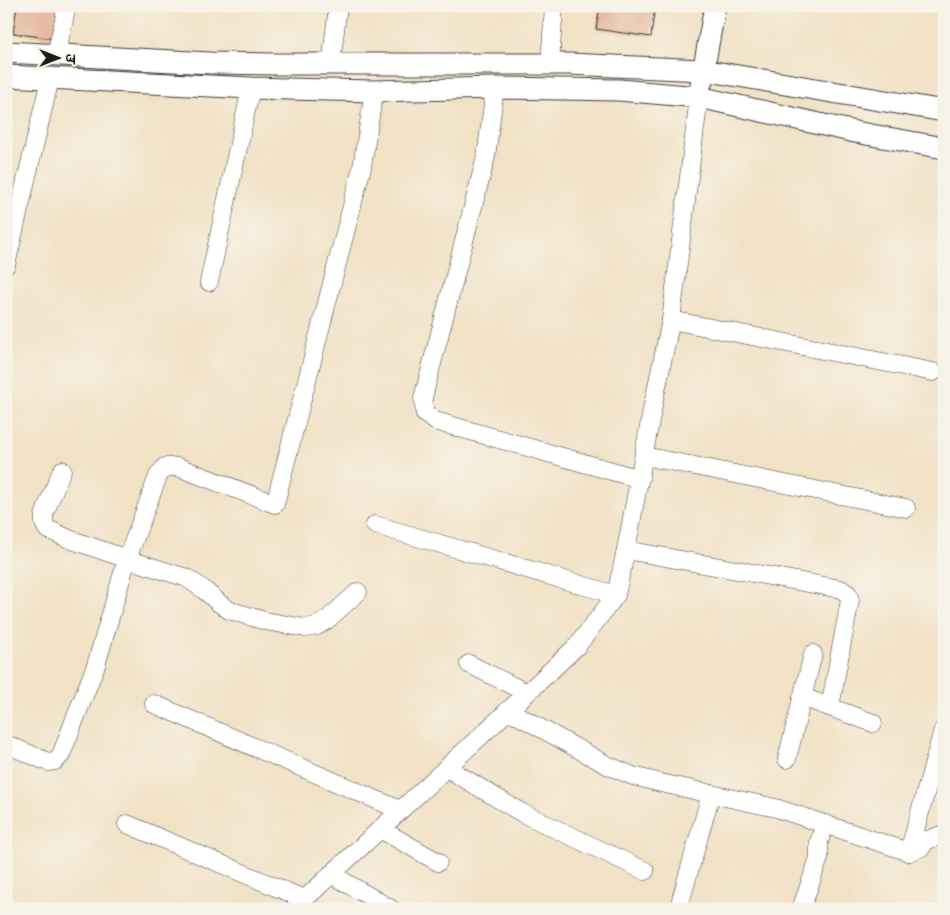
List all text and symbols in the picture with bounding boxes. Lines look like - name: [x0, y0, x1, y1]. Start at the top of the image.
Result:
- north arrow: [32, 32, 82, 82]
- text: उ: [59, 54, 81, 66]

